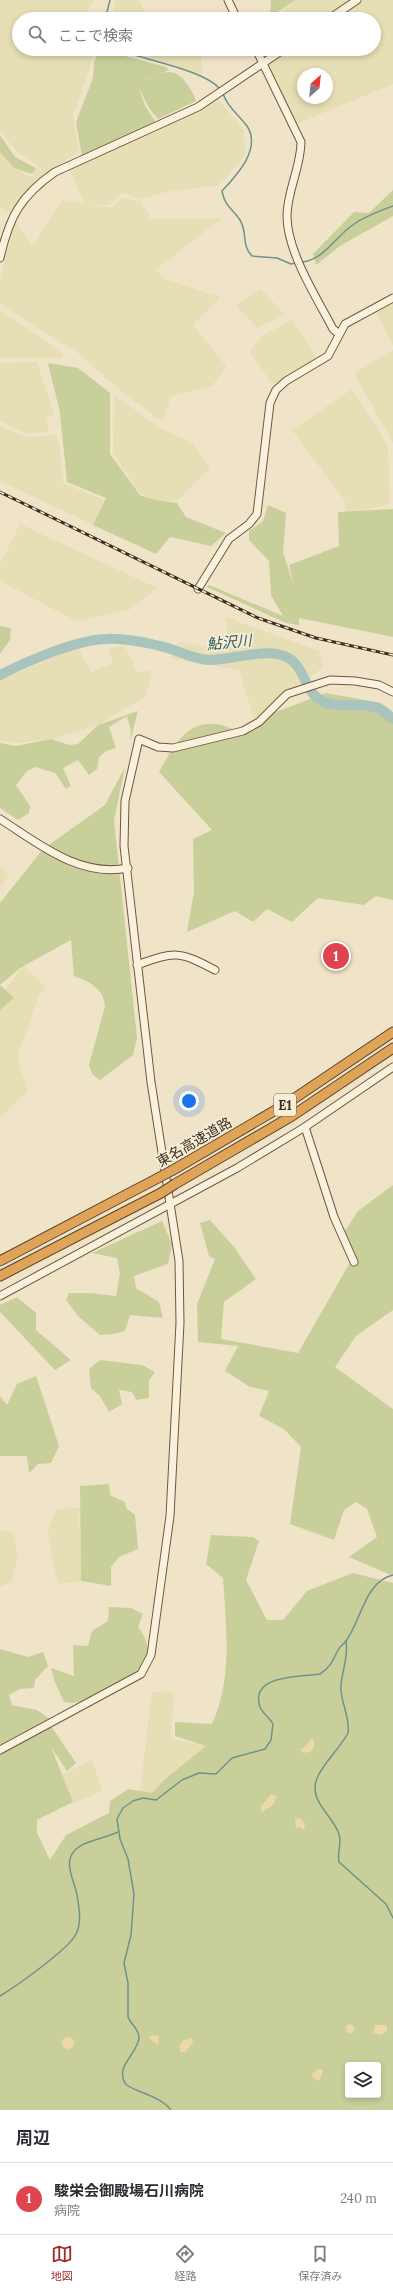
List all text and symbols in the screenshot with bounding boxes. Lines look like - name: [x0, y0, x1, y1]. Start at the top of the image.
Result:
- search box: [12, 12, 381, 56]
- icon: search: [26, 23, 48, 45]
- text: ここで検索: [58, 26, 133, 45]
- north arrow: [297, 68, 333, 104]
- water label: 鮎沢川: [206, 630, 254, 653]
- pin: 1: [323, 941, 349, 971]
- your location: [179, 1091, 199, 1111]
- road number: E1: [274, 1094, 296, 1116]
- street label: 東名高速道路: [153, 1113, 235, 1171]
- map controls: [345, 2062, 381, 2098]
- button: layers: [345, 2062, 381, 2098]
- text: 周辺: [16, 2127, 50, 2149]
- text: 駿栄会御殿場石川病院: [54, 2181, 204, 2200]
- text: 1: [26, 2190, 32, 2207]
- text: 240 m: [340, 2190, 377, 2207]
- text: 病院: [54, 2202, 80, 2219]
- tab: 地図: [51, 2243, 73, 2283]
- tab: 経路: [174, 2243, 196, 2283]
- tab: 保存済み: [298, 2243, 342, 2283]

